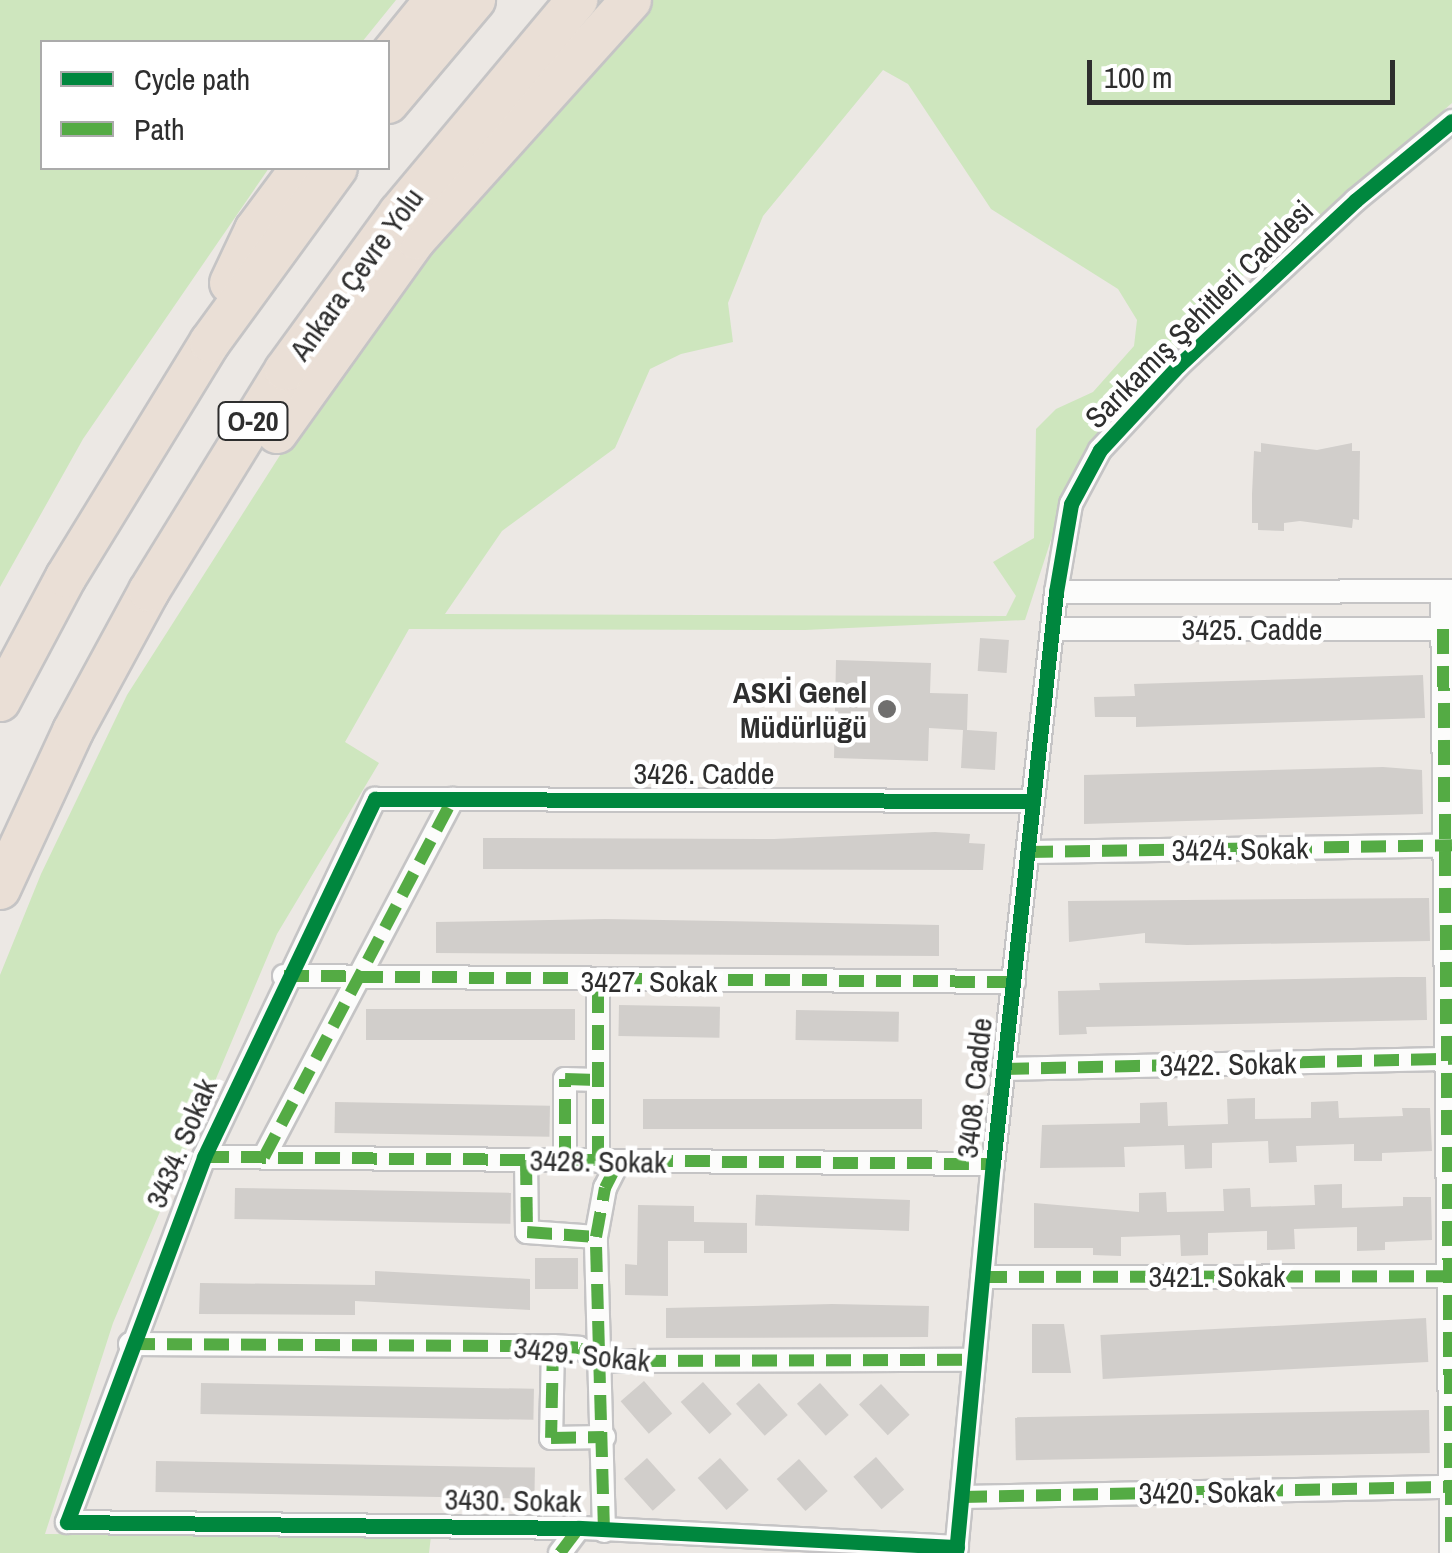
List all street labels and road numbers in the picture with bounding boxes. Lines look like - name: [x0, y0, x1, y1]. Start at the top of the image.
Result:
- street label: Ankara Çevre Yolu: [281, 181, 431, 367]
- street label: Sarıkamış Şehitleri Caddesi: [1078, 193, 1320, 435]
- road number: O-20: [216, 398, 290, 444]
- street label: 3425. Cadde: [1182, 611, 1322, 647]
- street label: 3426. Cadde: [634, 755, 774, 791]
- street label: 3424. Sokak: [1171, 830, 1309, 868]
- street label: 3427. Sokak: [581, 963, 717, 999]
- street label: 3408. Cadde: [949, 1016, 999, 1160]
- street label: 3422. Sokak: [1159, 1045, 1297, 1083]
- street label: 3434. Sokak: [138, 1073, 224, 1213]
- street label: 3428. Sokak: [529, 1142, 667, 1180]
- street label: 3421. Sokak: [1149, 1258, 1285, 1294]
- street label: 3429. Sokak: [512, 1329, 652, 1379]
- street label: 3420. Sokak: [1138, 1473, 1276, 1511]
- street label: 3430. Sokak: [444, 1481, 582, 1519]

